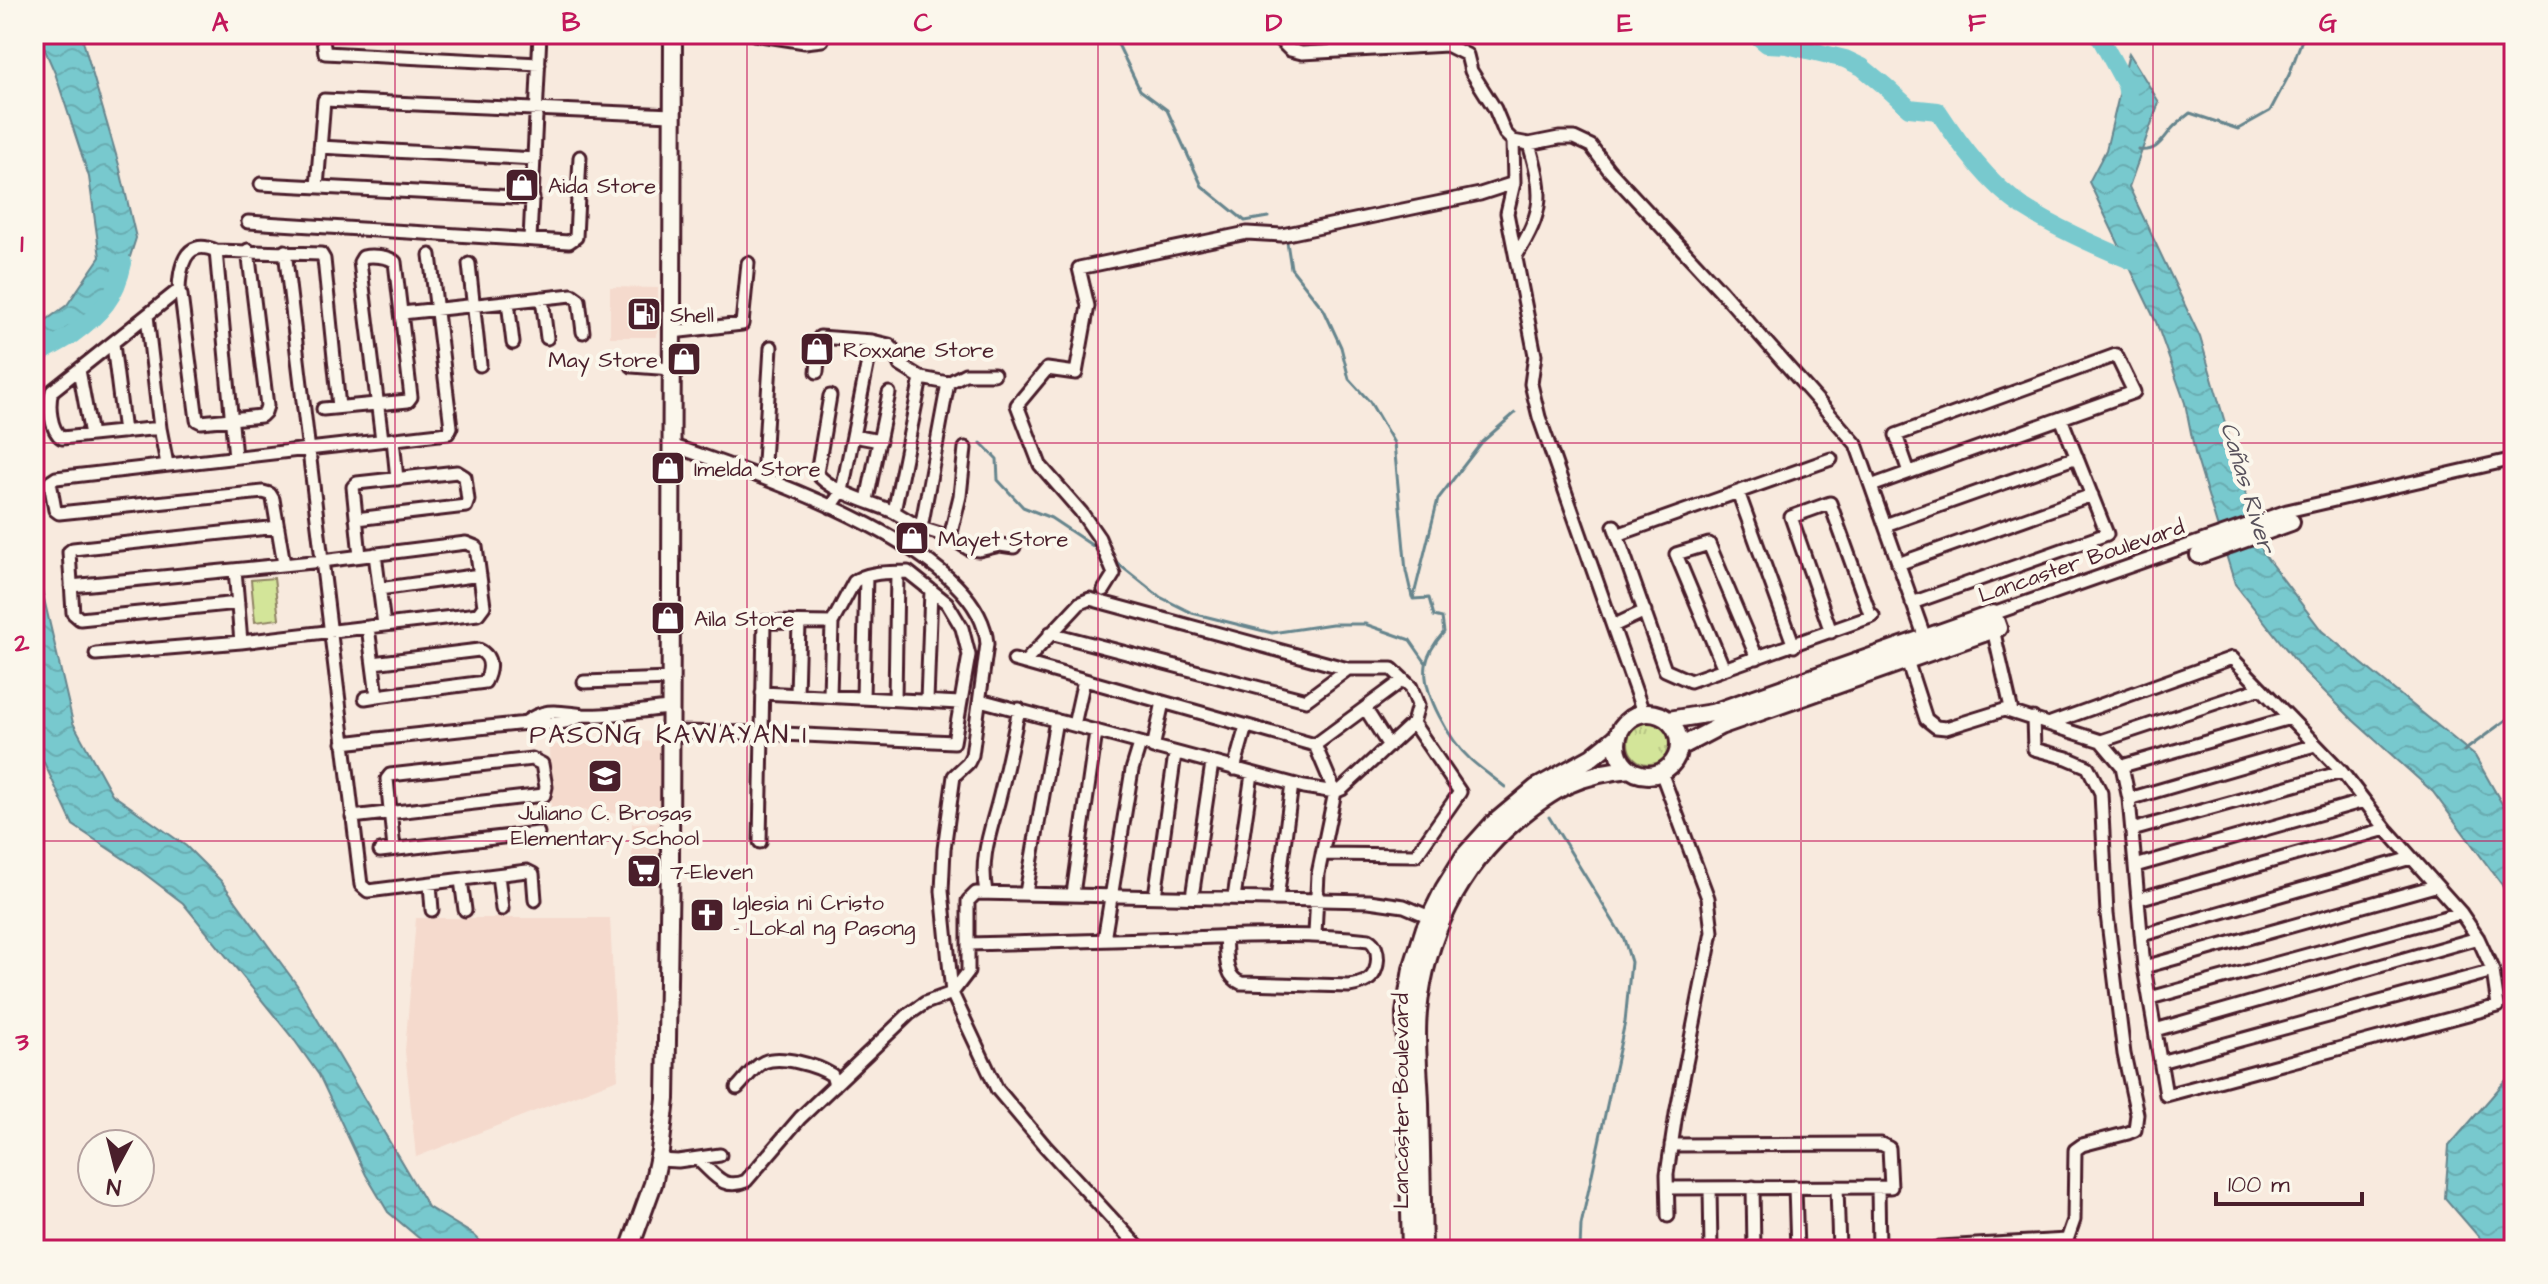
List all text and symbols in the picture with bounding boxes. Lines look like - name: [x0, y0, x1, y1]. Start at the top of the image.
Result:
- text: A: [212, 5, 229, 41]
- text: B: [562, 5, 581, 41]
- text: C: [914, 5, 933, 41]
- text: D: [1266, 5, 1283, 41]
- text: E: [1617, 5, 1633, 41]
- text: F: [1968, 5, 1987, 41]
- text: G: [2319, 5, 2337, 41]
- shop icon: Aida Store: [503, 166, 541, 204]
- place label: Aida Store: [548, 171, 656, 202]
- text: 1: [20, 226, 24, 262]
- fuel station icon: Shell: [625, 295, 663, 333]
- place label: Shell: [670, 300, 714, 331]
- shop icon: Roxxane Store: [798, 330, 836, 368]
- place label: Roxxane Store: [843, 335, 994, 366]
- shop icon: May Store: [665, 340, 703, 378]
- place label: May Store: [548, 345, 658, 377]
- water label: Cañas River: [2211, 418, 2284, 559]
- shop icon: Imelda Store: [649, 449, 687, 487]
- place label: Imelda Store: [694, 454, 821, 485]
- street label: Lancaster Boulevard: [1974, 512, 2189, 611]
- shop icon: Mayet Store: [893, 519, 931, 557]
- place label: Mayet Store: [938, 524, 1069, 556]
- shop icon: Aila Store: [649, 599, 687, 637]
- place label: Aila Store: [694, 604, 794, 635]
- text: 2: [14, 625, 30, 661]
- district label: PASONG KAWAYAN I: [530, 717, 808, 753]
- school or university icon: Juliano C. Brosas Elementary School: [586, 757, 624, 795]
- place label: Juliano C. Brosas Elementary School: [511, 798, 699, 855]
- supermarket icon: 7-Eleven: [625, 852, 663, 890]
- place label: 7-Eleven: [670, 857, 753, 888]
- place label: Iglesia ni Cristo - Lokal ng Pasong: [733, 888, 915, 945]
- church icon: Iglesia ni Cristo - Lokal ng Pasong: [688, 896, 726, 934]
- street label: Lancaster Boulevard: [1386, 993, 1417, 1209]
- text: 3: [14, 1024, 29, 1060]
- north arrow: [76, 1128, 156, 1208]
- scale bar: [2216, 1156, 2362, 1206]
- text: 100 m: [2228, 1168, 2290, 1202]
- text: N: [105, 1170, 122, 1203]

